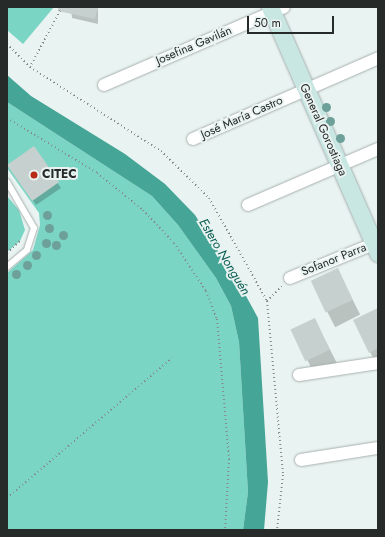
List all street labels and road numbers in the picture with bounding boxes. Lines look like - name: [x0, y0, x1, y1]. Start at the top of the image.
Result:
- street label: Josefina Gavilán: [154, 24, 234, 68]
- street label: General Gorostiaga: [296, 82, 350, 178]
- street label: José María Castro: [199, 93, 285, 143]
- street label: Sofanor Parra: [299, 240, 369, 280]

